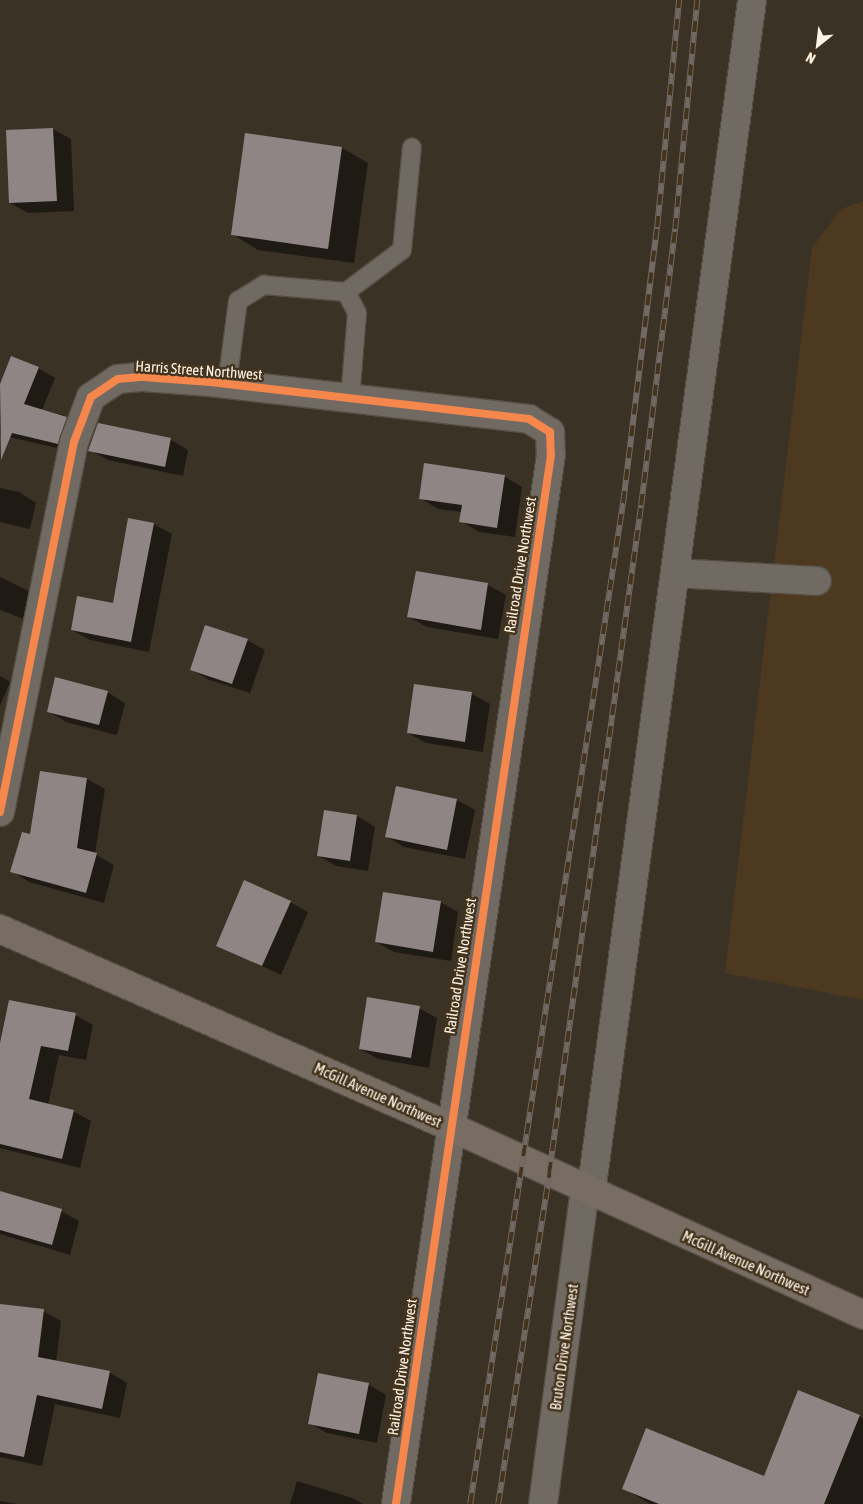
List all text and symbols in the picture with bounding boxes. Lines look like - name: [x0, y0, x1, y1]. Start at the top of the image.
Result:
- north arrow: [793, 20, 843, 70]
- text: N: [803, 49, 818, 67]
- street label: Harris Street Northwest: [135, 357, 263, 383]
- street label: Railroad Drive Northwest: [500, 496, 540, 634]
- street label: Railroad Drive Northwest: [440, 897, 480, 1035]
- street label: McGill Avenue Northwest: [311, 1059, 445, 1131]
- street label: McGill Avenue Northwest: [679, 1227, 813, 1299]
- street label: Bruton Drive Northwest: [546, 1283, 582, 1411]
- street label: Railroad Drive Northwest: [384, 1298, 420, 1436]

